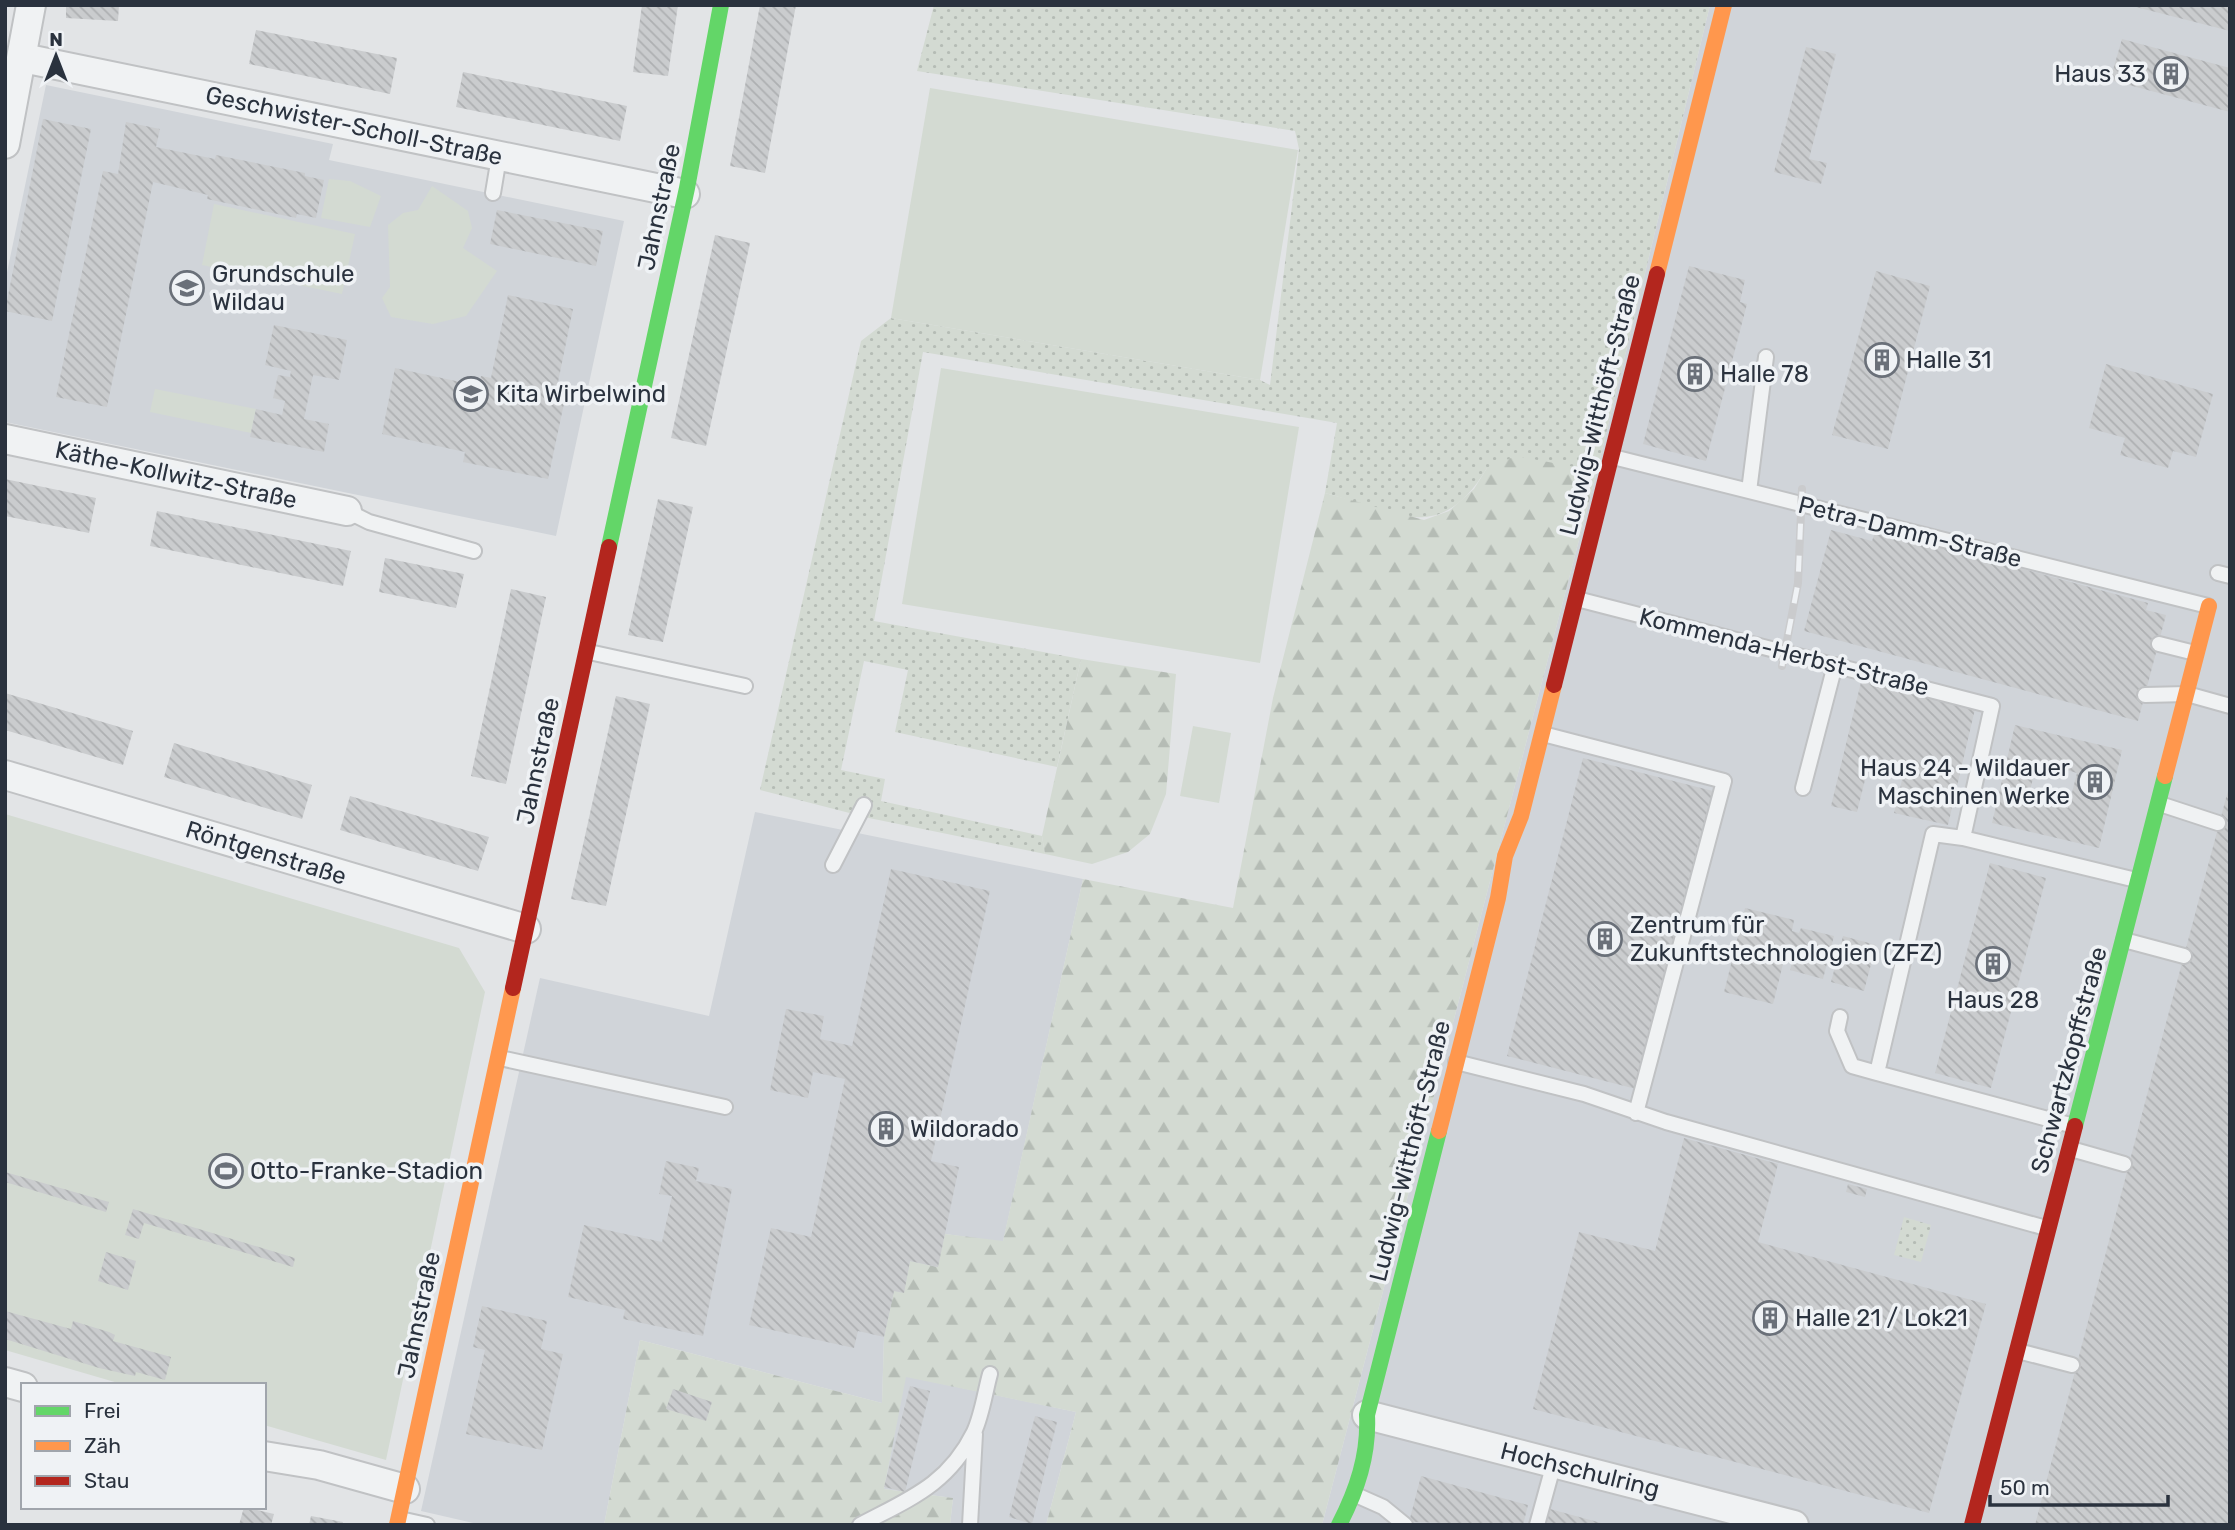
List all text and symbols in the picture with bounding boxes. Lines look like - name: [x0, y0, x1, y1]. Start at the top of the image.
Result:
- north arrow: [21, 21, 91, 91]
- text: N: [49, 28, 63, 51]
- building icon: Haus 33: [2152, 55, 2190, 93]
- place label: Haus 33: [2054, 60, 2146, 88]
- street label: Geschwister-Scholl-Straße: [203, 81, 505, 171]
- street label: Jahnstraße: [632, 141, 686, 273]
- place label: Grundschule Wildau: [212, 260, 355, 316]
- school or university icon: Grundschule Wildau: [168, 269, 206, 307]
- street label: Ludwig-Witthöft-Straße: [1554, 272, 1646, 538]
- building icon: Halle 31: [1863, 341, 1901, 379]
- place label: Halle 31: [1906, 346, 1992, 374]
- building icon: Halle 78: [1676, 355, 1714, 393]
- place label: Halle 78: [1720, 360, 1809, 388]
- school or university icon: Kita Wirbelwind: [452, 375, 490, 413]
- place label: Kita Wirbelwind: [496, 380, 666, 408]
- street label: Käthe-Kollwitz-Straße: [52, 436, 300, 514]
- street label: Petra-Damm-Straße: [1795, 491, 2025, 573]
- street label: Kommenda-Herbst-Straße: [1636, 602, 1932, 702]
- street label: Jahnstraße: [511, 695, 565, 827]
- place label: Haus 24 - Wildauer Maschinen Werke: [1860, 754, 2070, 810]
- building icon: Haus 24 - Wildauer Maschinen Werke: [2076, 763, 2114, 801]
- street label: Röntgenstraße: [182, 815, 350, 891]
- place label: Zentrum für Zukunftstechnologien (ZFZ): [1630, 911, 1942, 967]
- building icon: Zentrum für Zukunftstechnologien (ZFZ): [1586, 920, 1624, 958]
- street label: Schwartzkopffstraße: [2025, 944, 2113, 1176]
- building icon: Haus 28: [1974, 945, 2012, 983]
- place label: Haus 28: [1947, 986, 2039, 1014]
- street label: Ludwig-Witthöft-Straße: [1364, 1018, 1456, 1284]
- building icon: Wildorado: [867, 1110, 905, 1148]
- place label: Wildorado: [910, 1115, 1019, 1143]
- sports icon: Otto-Franke-Stadion: [207, 1152, 245, 1190]
- place label: Otto-Franke-Stadion: [250, 1157, 483, 1185]
- street label: Jahnstraße: [392, 1249, 446, 1381]
- building icon: Halle 21 / Lok21: [1751, 1299, 1789, 1337]
- place label: Halle 21 / Lok21: [1795, 1304, 1968, 1332]
- legend: [21, 1383, 266, 1509]
- text: Frei: [84, 1398, 121, 1423]
- text: Zäh: [84, 1433, 121, 1458]
- street label: Hochschulring: [1498, 1437, 1662, 1503]
- scale bar: [1990, 1464, 2168, 1508]
- text: Stau: [84, 1468, 130, 1493]
- text: 50 m: [2000, 1475, 2050, 1500]

